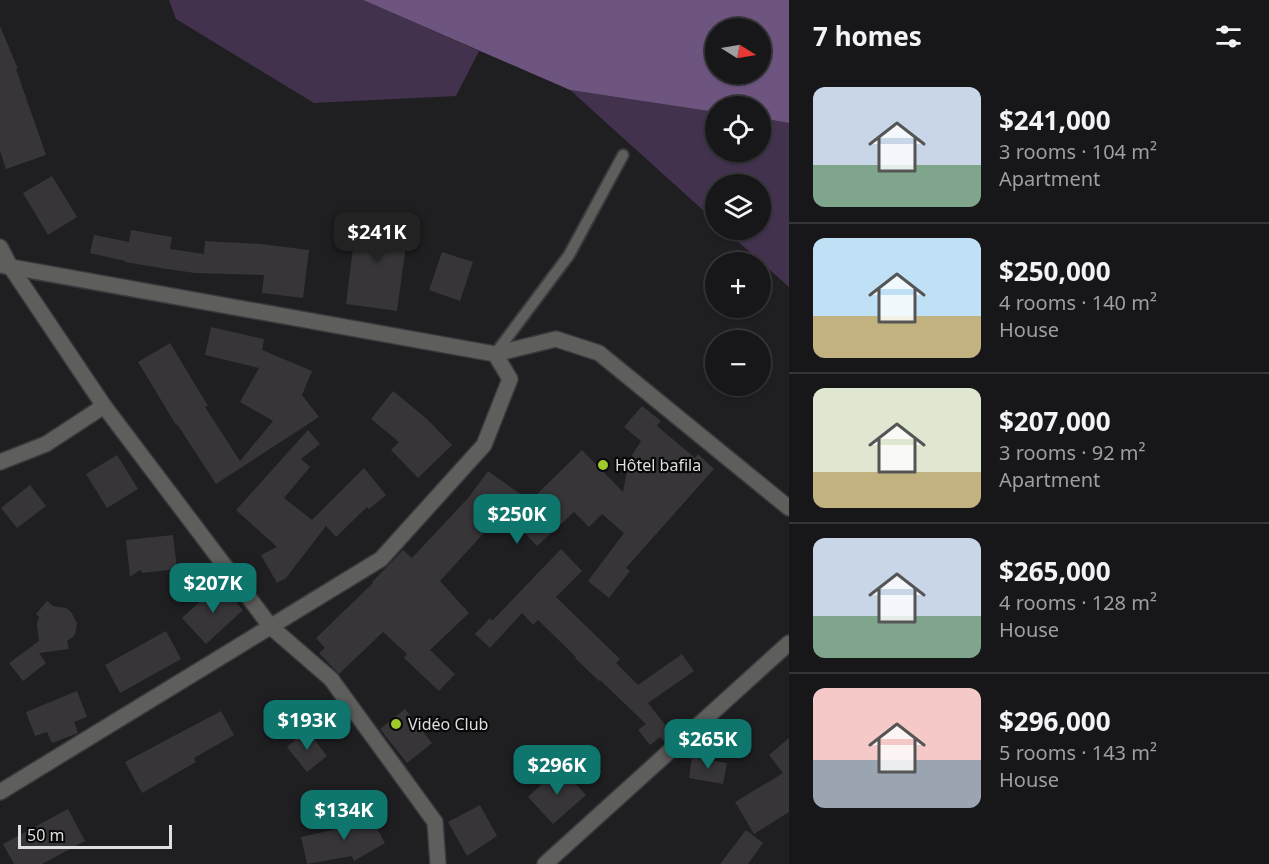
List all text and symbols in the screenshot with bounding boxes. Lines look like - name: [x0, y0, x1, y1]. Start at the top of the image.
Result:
- north arrow: [705, 18, 771, 84]
- map controls: [705, 18, 771, 396]
- text: 7 homes: [813, 18, 922, 54]
- icon: filters: [1212, 20, 1245, 53]
- button: locate: [705, 96, 771, 162]
- text: $241,000: [999, 102, 1111, 138]
- icon: home: [861, 111, 933, 183]
- text: 3 rooms · 104 m²: [999, 138, 1157, 165]
- text: Apartment: [999, 165, 1100, 192]
- button: layers: [705, 174, 771, 240]
- pin: $241K: [335, 212, 419, 263]
- text: $241K: [347, 218, 407, 245]
- button: +: [705, 252, 771, 318]
- text: $250,000: [999, 253, 1111, 289]
- icon: home: [861, 262, 933, 334]
- text: 4 rooms · 140 m²: [999, 289, 1157, 316]
- text: House: [999, 316, 1059, 343]
- button: −: [705, 330, 771, 396]
- text: $207,000: [999, 403, 1111, 439]
- icon: home: [861, 412, 933, 484]
- text: 3 rooms · 92 m²: [999, 439, 1146, 466]
- place label: Hôtel bafila: [615, 454, 701, 476]
- marker: Hôtel bafila: [596, 458, 610, 472]
- text: Apartment: [999, 466, 1100, 493]
- pin: $250K: [475, 494, 559, 545]
- text: $250K: [487, 500, 547, 527]
- text: $265,000: [999, 553, 1111, 589]
- icon: home: [861, 562, 933, 634]
- pin: $207K: [171, 563, 255, 614]
- text: $207K: [183, 569, 243, 596]
- text: 4 rooms · 128 m²: [999, 589, 1157, 616]
- text: House: [999, 616, 1059, 643]
- pin: $193K: [265, 700, 349, 751]
- text: $296,000: [999, 703, 1111, 739]
- text: $193K: [277, 706, 337, 733]
- icon: home: [861, 712, 933, 784]
- place label: Vidéo Club: [408, 713, 488, 735]
- marker: Vidéo Club: [389, 717, 403, 731]
- pin: $265K: [666, 719, 750, 770]
- text: $265K: [678, 725, 738, 752]
- text: 5 rooms · 143 m²: [999, 739, 1157, 766]
- pin: $296K: [515, 745, 599, 796]
- text: $296K: [527, 751, 587, 778]
- text: House: [999, 766, 1059, 793]
- pin: $134K: [302, 790, 386, 841]
- text: $134K: [314, 796, 374, 823]
- scale bar: [18, 822, 172, 850]
- text: 50 m: [27, 824, 64, 846]

